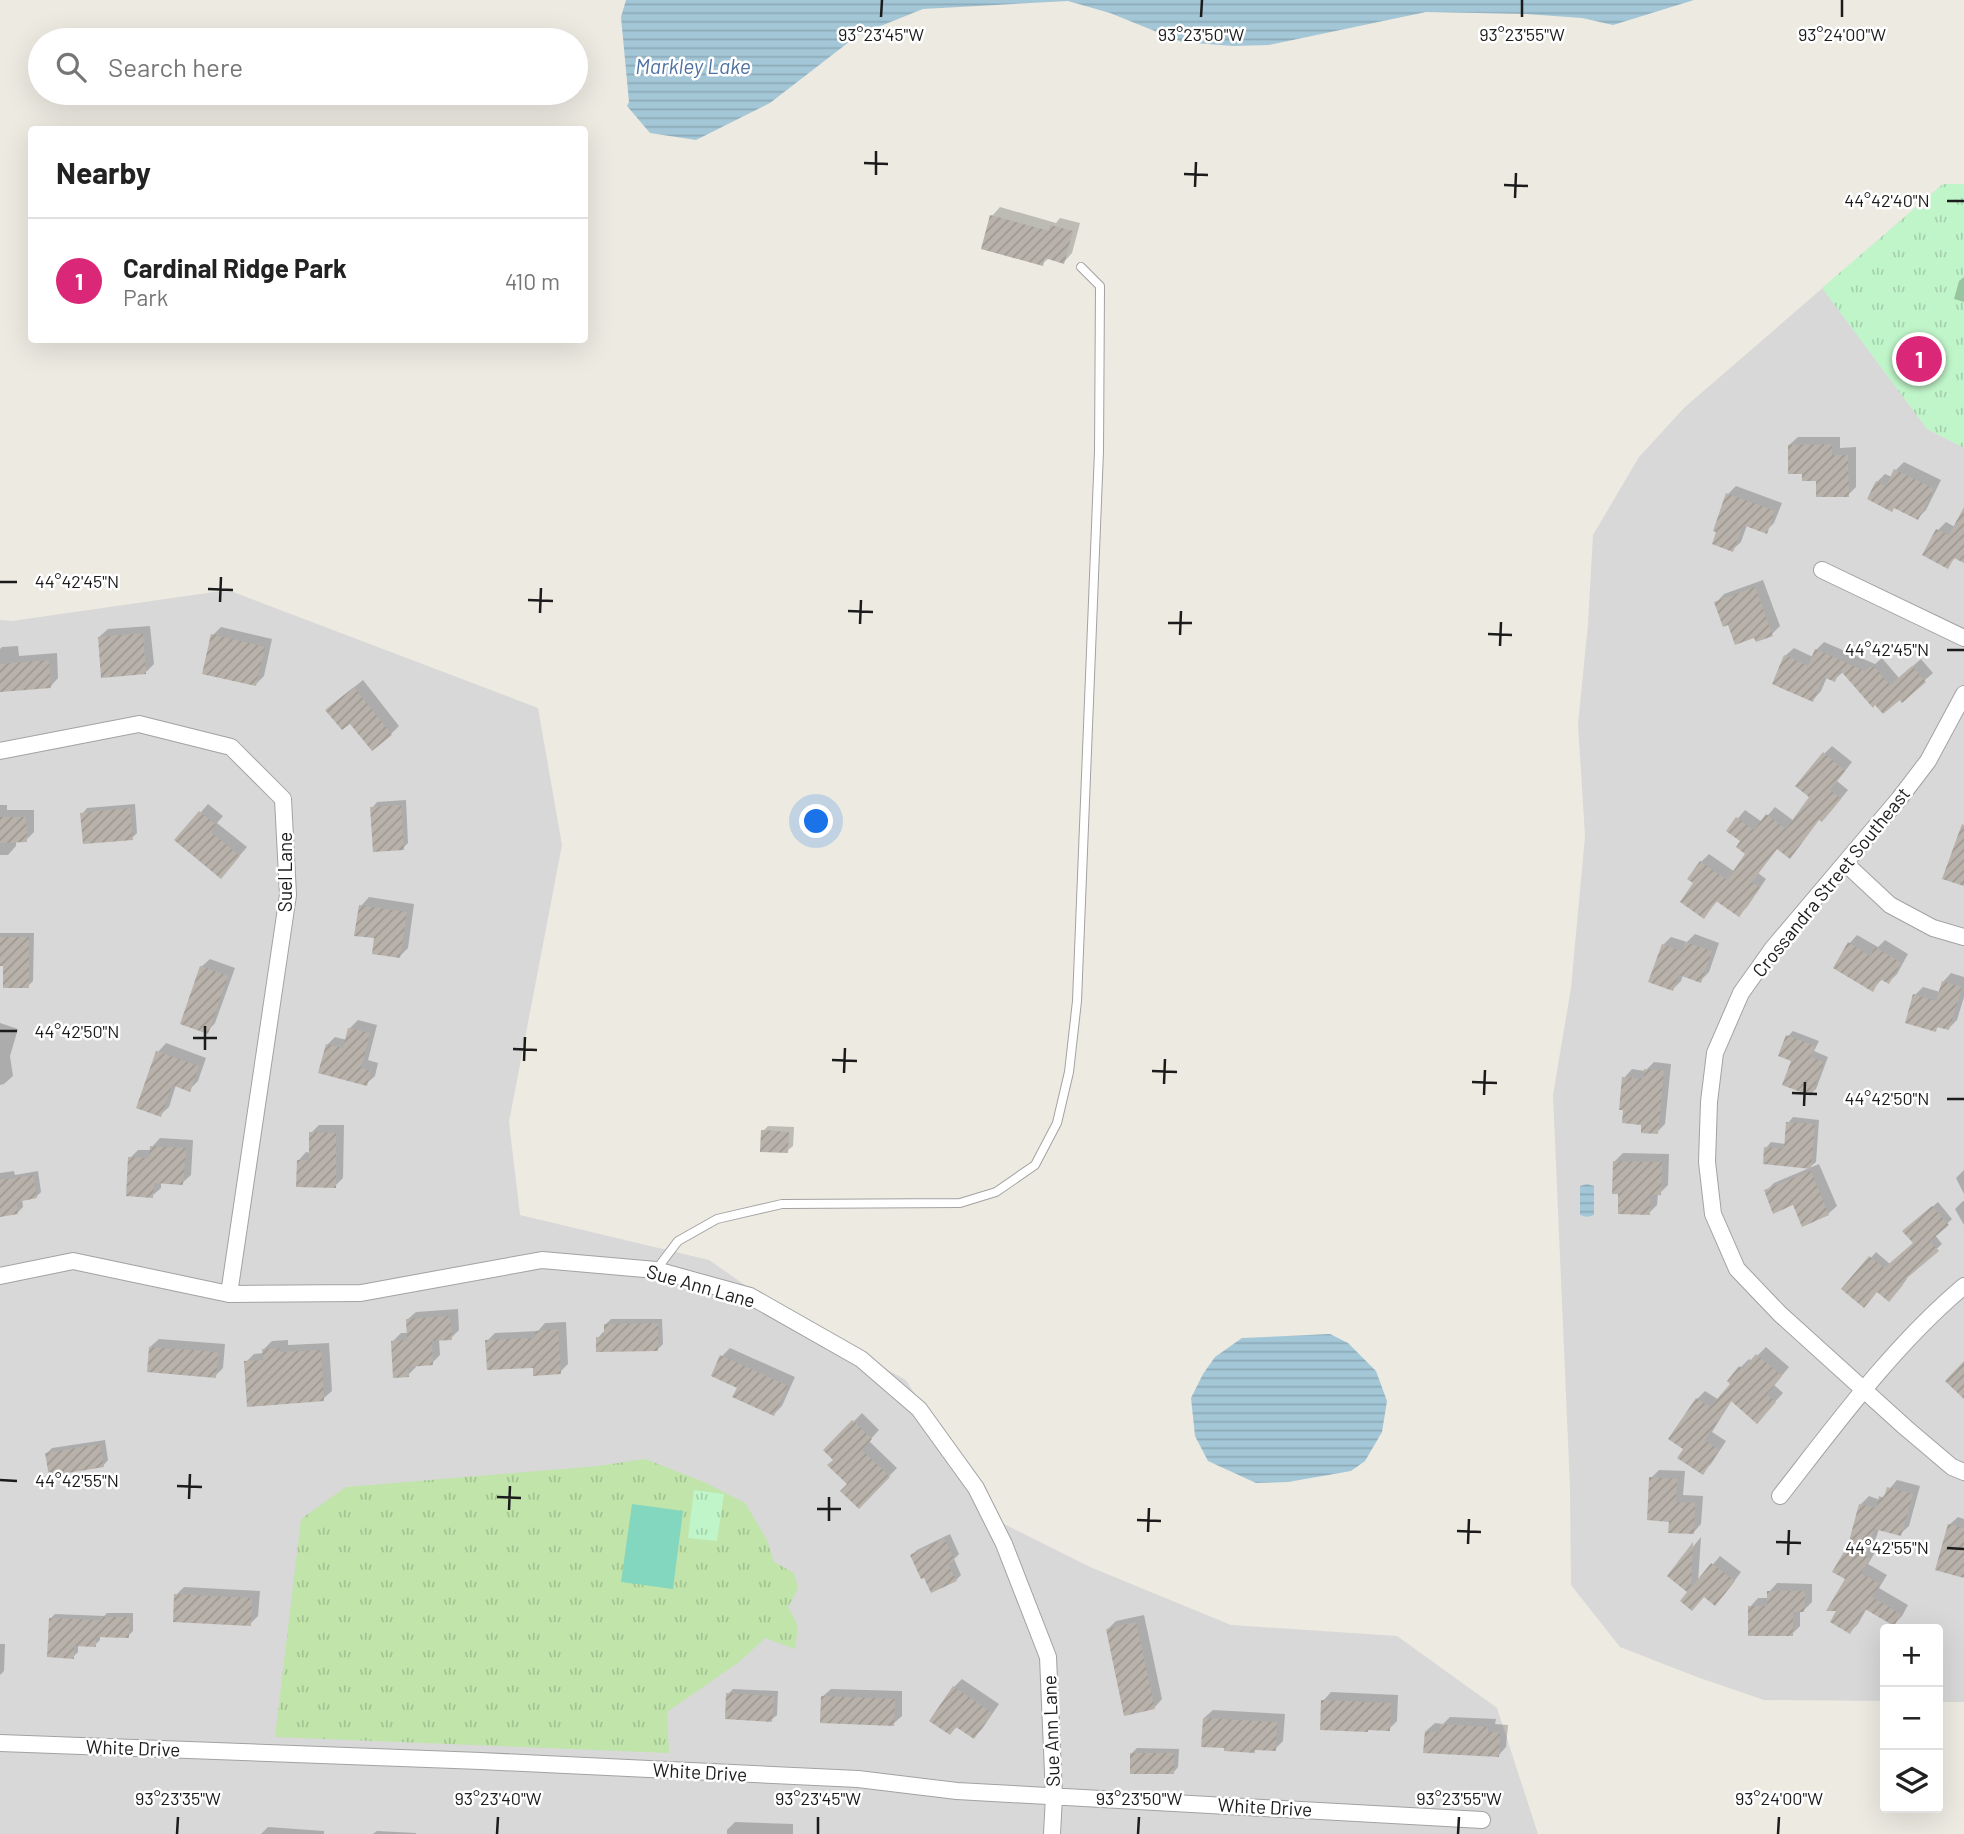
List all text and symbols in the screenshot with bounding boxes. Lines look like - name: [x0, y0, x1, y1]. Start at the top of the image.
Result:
- text: 93°23'45"W: [838, 23, 924, 45]
- text: 93°23'50"W: [1158, 23, 1245, 45]
- text: 93°23'55"W: [1479, 23, 1565, 45]
- text: 93°24'00"W: [1798, 23, 1886, 45]
- search box: [28, 28, 588, 105]
- icon: search: [52, 48, 90, 86]
- text: Search here: [108, 51, 243, 82]
- water label: Markley Lake: [635, 53, 751, 78]
- text: Nearby: [56, 154, 151, 190]
- text: 44°42'40"N: [1844, 189, 1930, 211]
- text: Cardinal Ridge Park: [123, 252, 347, 283]
- text: 1: [75, 267, 83, 295]
- text: 410 m: [505, 267, 560, 295]
- text: Park: [123, 283, 168, 311]
- pin: 1: [1896, 333, 1942, 385]
- text: 44°42'45"N: [35, 570, 119, 592]
- text: 44°42'45"N: [1845, 638, 1929, 660]
- street label: Crossandra Street Southeast: [1747, 782, 1914, 981]
- your location: [799, 804, 833, 838]
- street label: Suel Lane: [273, 832, 296, 912]
- text: 44°42'50"N: [35, 1020, 119, 1042]
- text: 44°42'50"N: [1845, 1087, 1929, 1109]
- street label: Sue Ann Lane: [644, 1259, 758, 1312]
- text: 44°42'55"N: [35, 1469, 119, 1491]
- text: 44°42'55"N: [1845, 1536, 1929, 1558]
- map controls: [1880, 1624, 1943, 1813]
- button: +: [1880, 1624, 1943, 1687]
- street label: Sue Ann Lane: [1037, 1675, 1064, 1787]
- button: −: [1880, 1687, 1943, 1750]
- street label: White Drive: [85, 1734, 181, 1761]
- button: layers: [1880, 1750, 1943, 1813]
- street label: White Drive: [652, 1758, 748, 1785]
- text: 93°23'35"W: [135, 1787, 221, 1809]
- text: 93°23'40"W: [454, 1787, 542, 1809]
- text: 93°23'45"W: [775, 1787, 861, 1809]
- text: 93°23'50"W: [1096, 1787, 1183, 1809]
- text: 93°23'55"W: [1416, 1787, 1502, 1809]
- text: 93°24'00"W: [1735, 1787, 1823, 1809]
- street label: White Drive: [1217, 1793, 1313, 1820]

